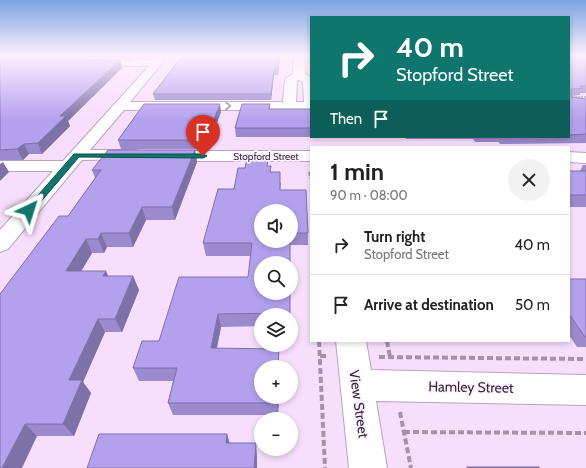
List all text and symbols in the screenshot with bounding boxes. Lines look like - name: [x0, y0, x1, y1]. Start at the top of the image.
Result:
- text: 40 m: [396, 30, 464, 64]
- icon: right: [330, 32, 382, 84]
- text: Stopford Street: [396, 64, 514, 86]
- one-way arrow: [225, 102, 231, 110]
- icon: arrive: [370, 108, 392, 130]
- text: Then: [330, 110, 362, 128]
- pin: [186, 115, 220, 156]
- icon: arrive: [192, 121, 214, 143]
- street label: Stopford Street: [233, 150, 299, 163]
- text: 1 min: [330, 157, 384, 186]
- button: close: [508, 159, 550, 201]
- text: 90 m · 08:00: [330, 187, 408, 203]
- position arrow: [8, 189, 50, 231]
- map controls: [254, 204, 298, 456]
- button: sound: [254, 204, 298, 248]
- text: Turn right: [364, 228, 425, 246]
- icon: right: [330, 234, 352, 256]
- text: 40 m: [514, 236, 550, 254]
- text: Stopford Street: [364, 246, 449, 262]
- button: search: [254, 256, 298, 300]
- icon: arrive: [330, 294, 352, 316]
- text: Arrive at destination: [364, 296, 494, 314]
- text: 50 m: [515, 296, 550, 314]
- button: layers: [254, 308, 298, 352]
- button: +: [254, 360, 298, 404]
- street label: View Street: [345, 369, 373, 439]
- street label: Hamley Street: [428, 377, 514, 397]
- button: −: [254, 412, 298, 456]

